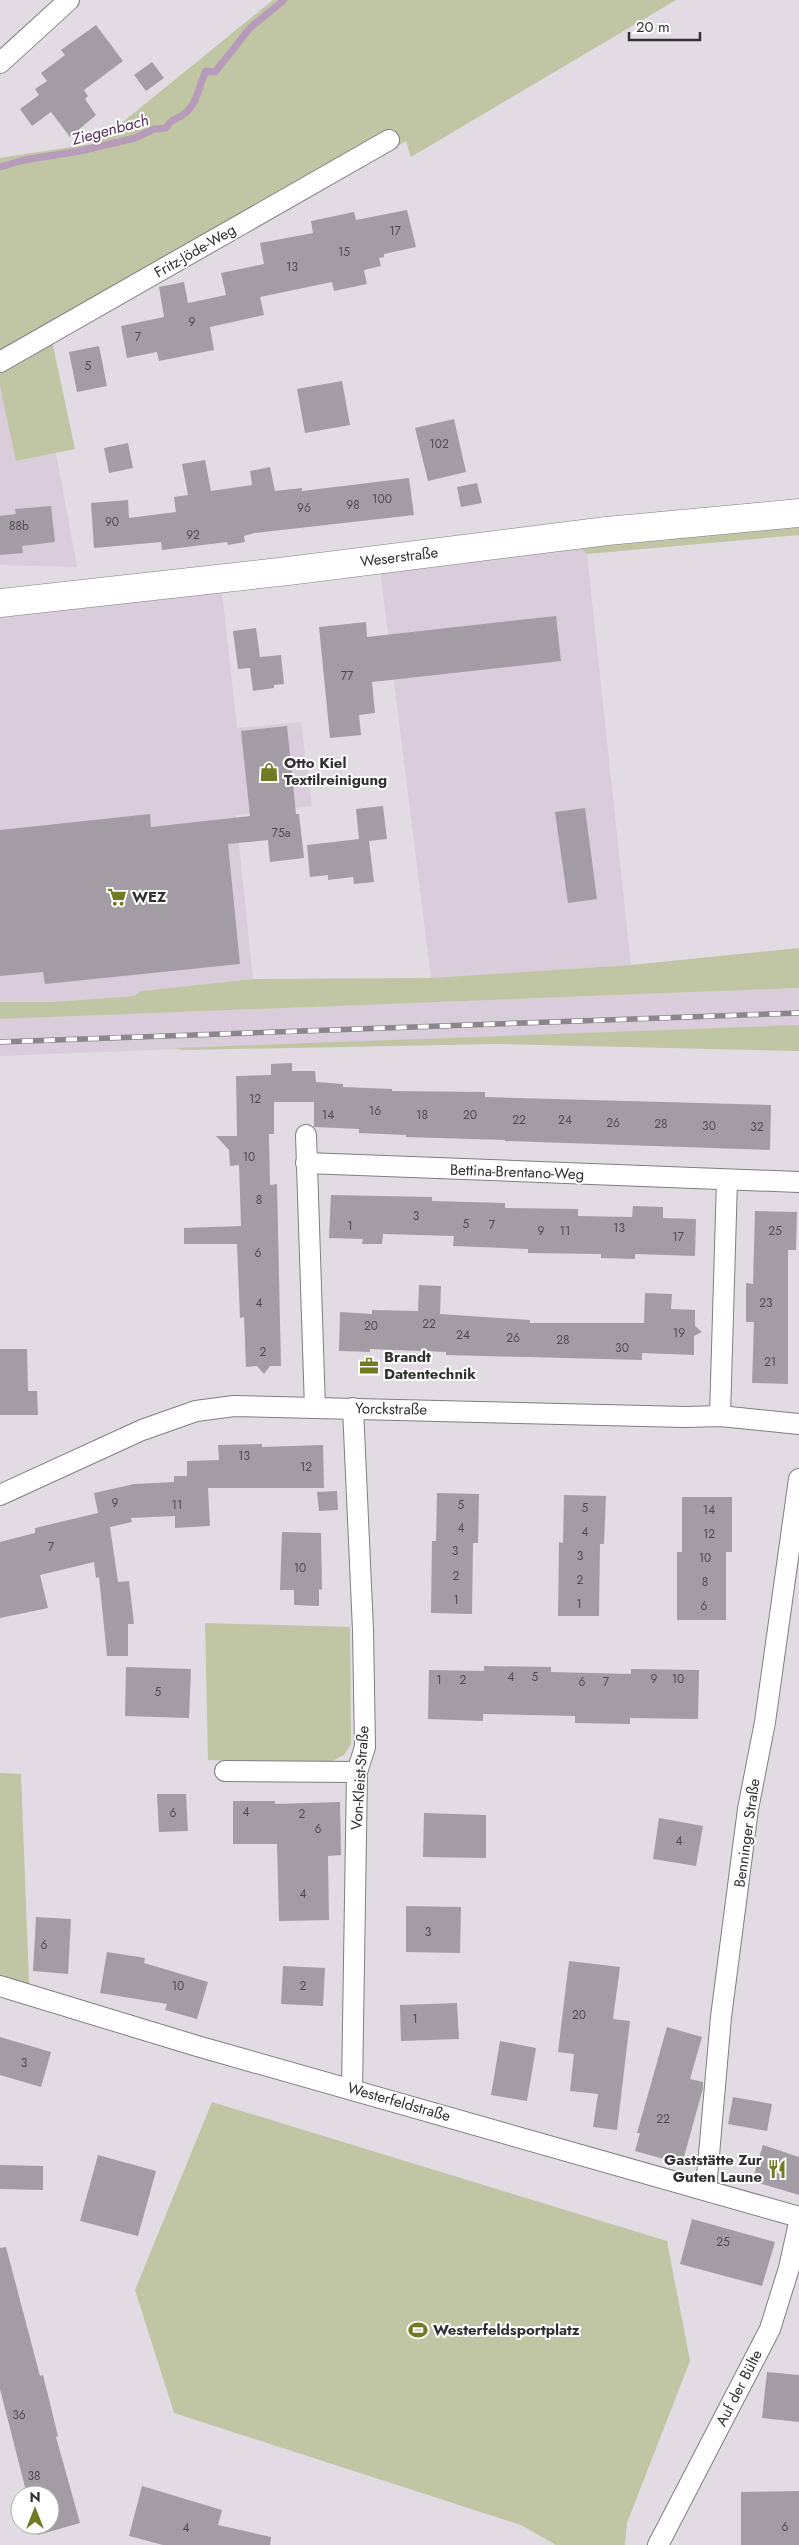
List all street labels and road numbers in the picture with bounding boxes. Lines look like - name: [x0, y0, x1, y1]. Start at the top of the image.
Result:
- street label: Fritz-Jöde-Weg: [150, 219, 240, 283]
- street label: Weserstraße: [359, 541, 440, 573]
- street label: Bettina-Brentano-Weg: [450, 1159, 584, 1185]
- street label: Yorckstraße: [355, 1397, 427, 1421]
- street label: Von-Kleist-Straße: [345, 1725, 375, 1831]
- street label: Benninger Straße: [728, 1777, 766, 1889]
- street label: Westerfeldstraße: [345, 2077, 453, 2127]
- street label: Auf der Bülte: [710, 2346, 768, 2430]

